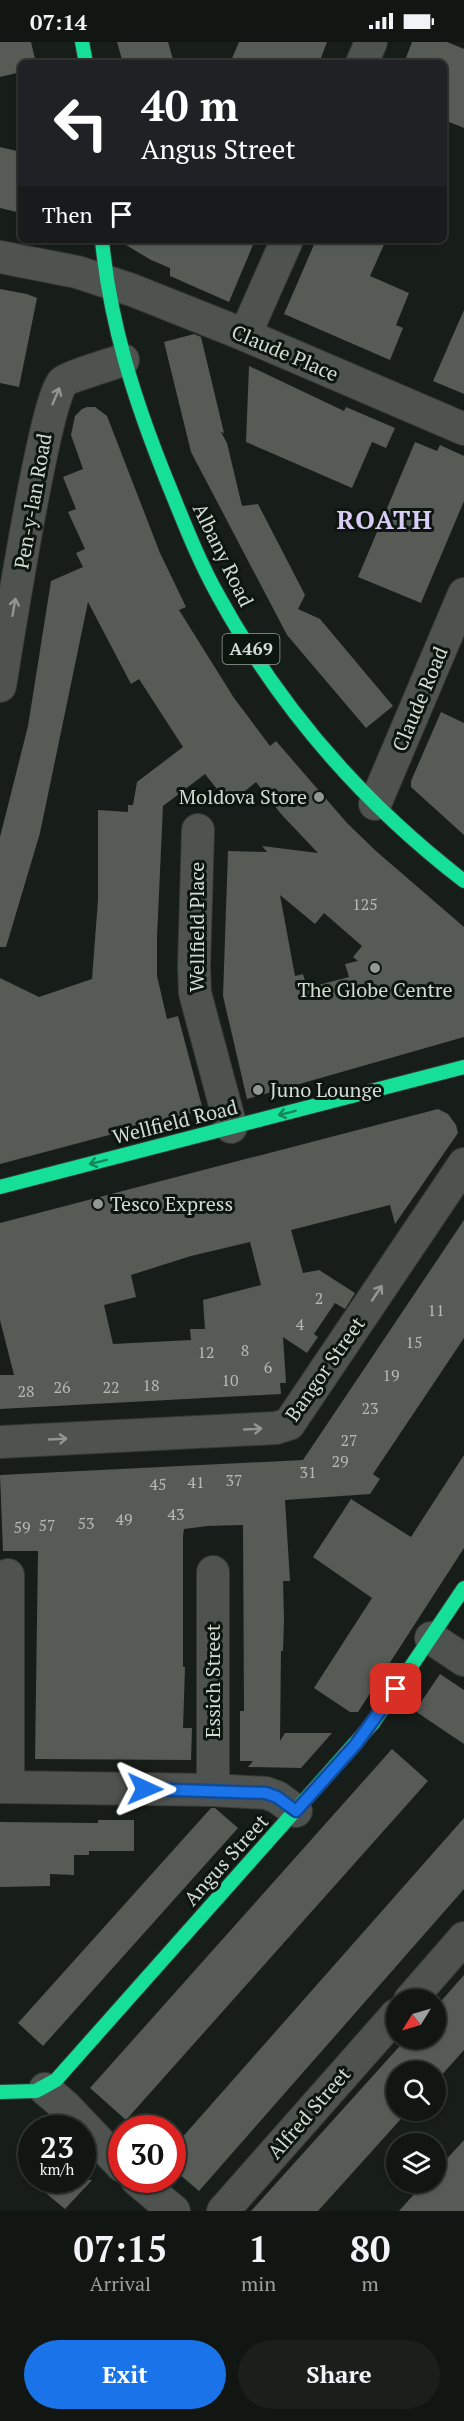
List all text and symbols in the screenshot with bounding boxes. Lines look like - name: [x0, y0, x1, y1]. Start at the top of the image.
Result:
- text: 07:14: [30, 7, 87, 36]
- text: 40 m: [141, 77, 239, 133]
- icon: left: [42, 84, 120, 162]
- text: Angus Street: [141, 131, 295, 167]
- icon: arrive: [105, 198, 138, 231]
- text: Then: [42, 200, 93, 229]
- street label: Claude Place: [228, 318, 343, 387]
- one-way arrow: [51, 387, 62, 406]
- street label: Pen-y-lan Road: [7, 431, 58, 571]
- street label: Albany Road: [187, 498, 260, 611]
- district label: ROATH: [337, 502, 433, 536]
- one-way arrow: [9, 598, 20, 618]
- road number: A469: [222, 634, 280, 664]
- street label: Claude Road: [385, 642, 454, 755]
- place label: Moldova Store: [179, 783, 307, 810]
- marker: Moldova Store: [312, 790, 326, 804]
- street label: Wellfield Place: [183, 862, 210, 992]
- house number: 125: [352, 893, 378, 915]
- marker: The Globe Centre: [368, 961, 382, 975]
- place label: The Globe Centre: [297, 976, 453, 1003]
- place label: Juno Lounge: [270, 1076, 382, 1103]
- marker: Juno Lounge: [251, 1083, 265, 1097]
- street label: Wellfield Road: [109, 1093, 240, 1150]
- one-way arrow: [278, 1108, 297, 1119]
- one-way arrow: [89, 1156, 108, 1168]
- place label: Tesco Express: [110, 1190, 233, 1217]
- marker: Tesco Express: [91, 1197, 105, 1211]
- one-way arrow: [372, 1285, 384, 1302]
- house number: 2: [315, 1287, 323, 1309]
- house number: 11: [427, 1299, 445, 1321]
- street label: Bangor Street: [279, 1311, 371, 1426]
- house number: 4: [296, 1313, 305, 1335]
- house number: 15: [405, 1331, 423, 1353]
- house number: 8: [241, 1339, 249, 1361]
- house number: 12: [197, 1341, 215, 1363]
- house number: 6: [264, 1356, 273, 1378]
- house number: 19: [382, 1364, 400, 1386]
- house number: 10: [221, 1369, 239, 1391]
- house number: 18: [142, 1374, 160, 1396]
- house number: 26: [53, 1376, 71, 1398]
- house number: 22: [102, 1376, 120, 1398]
- house number: 28: [17, 1380, 35, 1402]
- house number: 23: [361, 1397, 379, 1419]
- one-way arrow: [243, 1424, 263, 1435]
- house number: 27: [340, 1429, 358, 1451]
- one-way arrow: [48, 1434, 68, 1445]
- house number: 29: [331, 1450, 349, 1472]
- house number: 31: [299, 1461, 317, 1483]
- house number: 37: [225, 1469, 243, 1491]
- house number: 41: [187, 1471, 205, 1493]
- house number: 45: [149, 1473, 167, 1495]
- house number: 43: [167, 1503, 185, 1525]
- house number: 49: [115, 1508, 133, 1530]
- house number: 53: [77, 1512, 95, 1534]
- house number: 57: [38, 1514, 56, 1536]
- house number: 59: [13, 1516, 31, 1538]
- street label: Essich Street: [199, 1623, 226, 1738]
- pin: [370, 1663, 421, 1714]
- icon: arrive: [379, 1672, 412, 1705]
- position arrow: [113, 1757, 177, 1821]
- street label: Angus Street: [177, 1808, 274, 1911]
- north arrow: [386, 1989, 446, 2049]
- map controls: [386, 1989, 446, 2193]
- street label: Alfred Street: [261, 2061, 356, 2164]
- button: search: [386, 2061, 446, 2121]
- speed limit sign: 30: [108, 2115, 186, 2193]
- text: 23: [40, 2127, 74, 2167]
- button: layers: [386, 2133, 446, 2193]
- text: km/h: [40, 2159, 74, 2179]
- text: 07:15: [74, 2225, 167, 2272]
- text: 1: [248, 2225, 269, 2272]
- text: 80: [350, 2225, 390, 2272]
- text: Arrival: [90, 2270, 151, 2297]
- text: min: [241, 2270, 276, 2297]
- text: m: [361, 2270, 379, 2297]
- button: Exit: [24, 2340, 226, 2409]
- button: Share: [238, 2340, 440, 2409]

